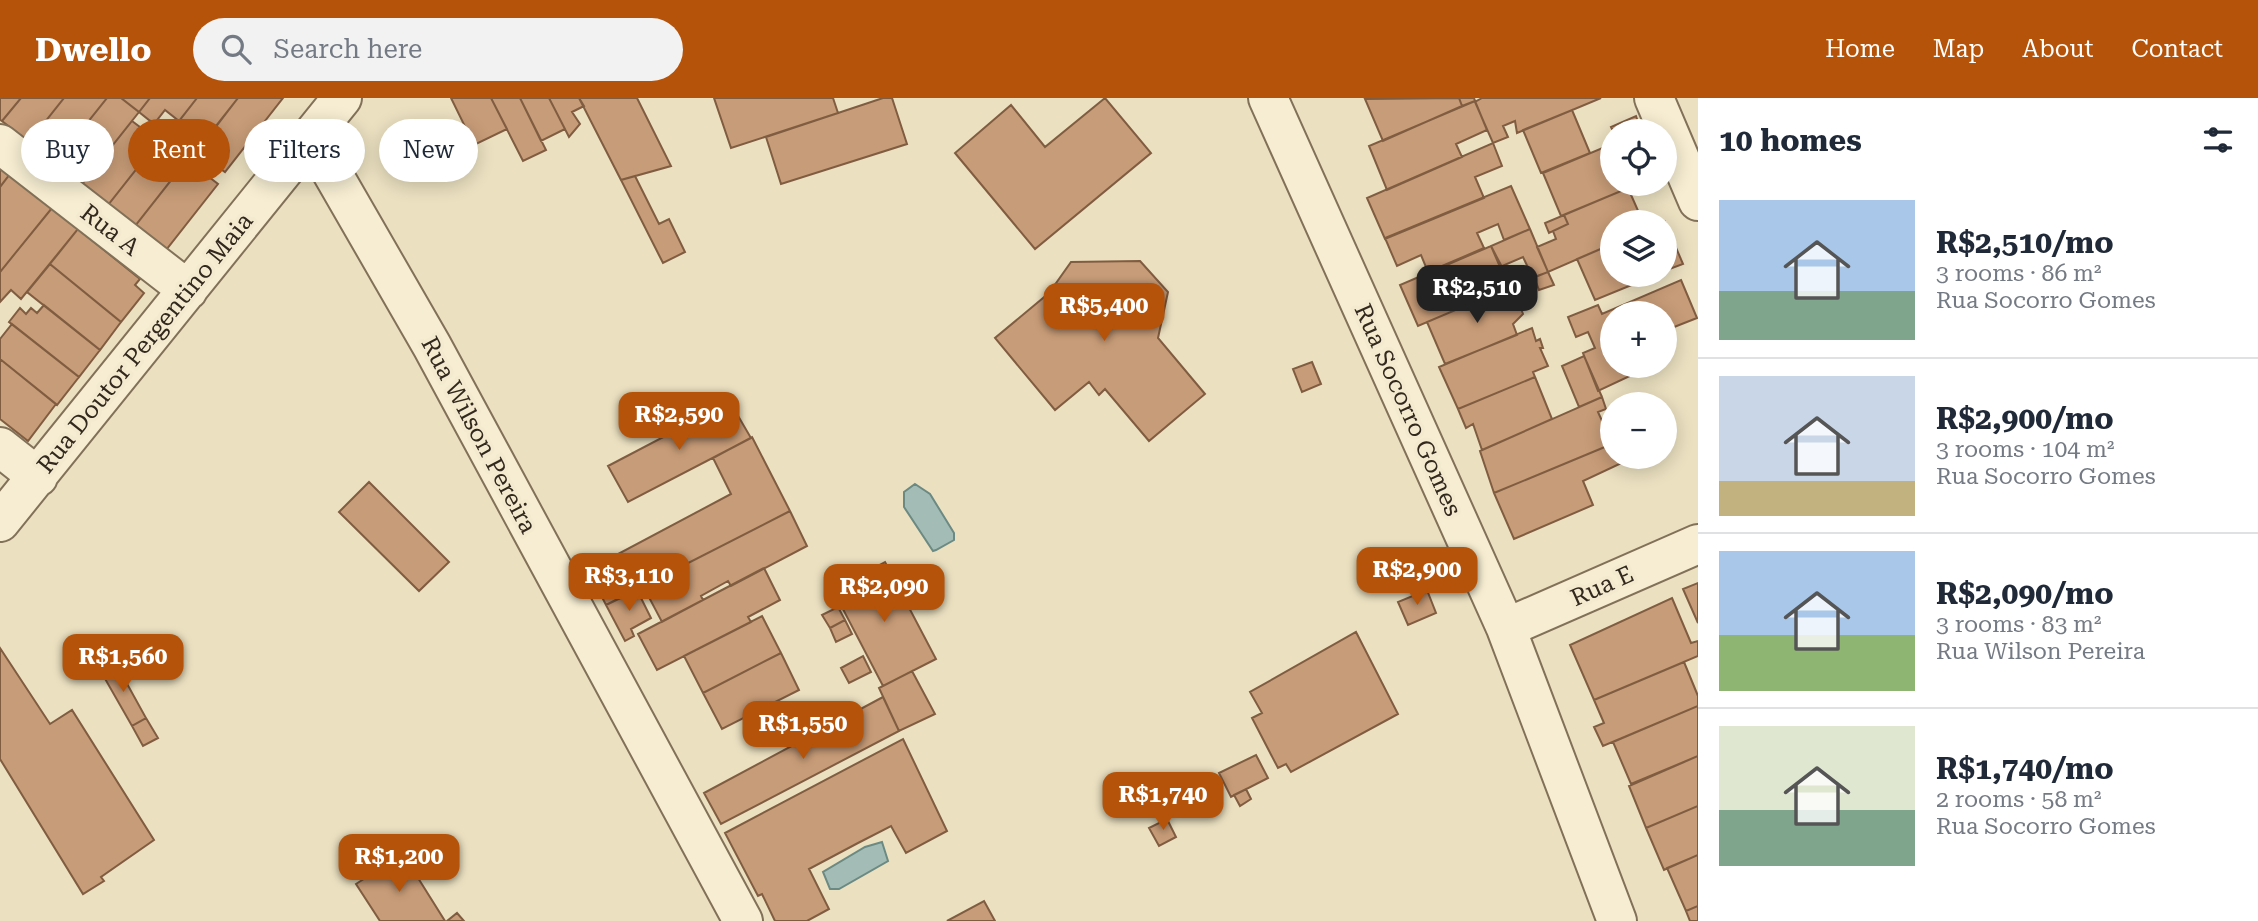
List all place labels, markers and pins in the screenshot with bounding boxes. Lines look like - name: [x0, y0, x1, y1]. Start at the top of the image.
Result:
- pin: R$2,510: [1412, 266, 1542, 325]
- pin: R$5,400: [1039, 284, 1169, 343]
- pin: R$2,590: [614, 392, 744, 452]
- pin: R$2,900: [1352, 547, 1482, 607]
- pin: R$3,110: [564, 554, 694, 613]
- pin: R$2,090: [819, 564, 949, 624]
- pin: R$1,560: [58, 634, 188, 694]
- pin: R$1,550: [738, 702, 868, 761]
- pin: R$1,740: [1098, 772, 1228, 832]
- pin: R$1,200: [334, 834, 464, 894]

